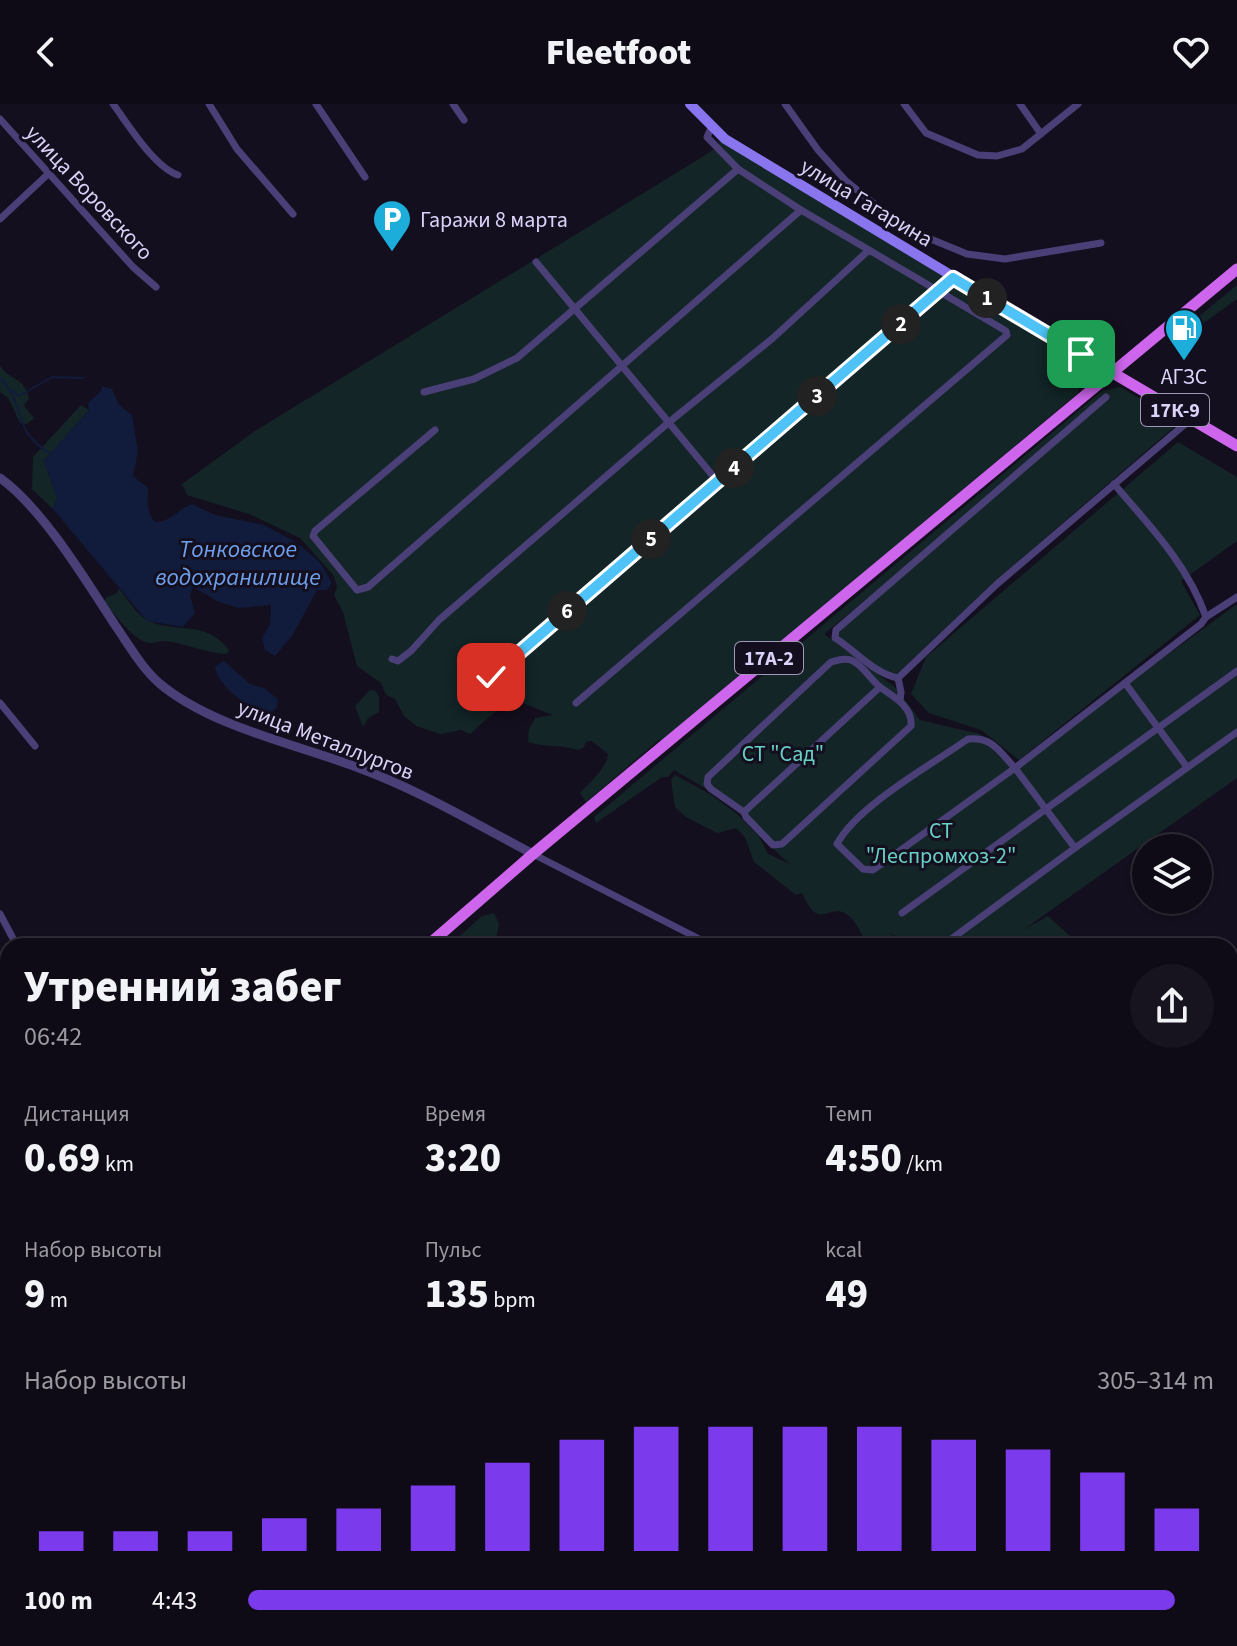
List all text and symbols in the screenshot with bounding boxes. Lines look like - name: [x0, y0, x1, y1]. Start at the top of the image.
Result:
- text: Fleetfoot: [546, 27, 691, 78]
- icon: back: [24, 30, 68, 74]
- icon: heart: [1169, 30, 1213, 74]
- street label: улица Воровского: [18, 118, 161, 267]
- street label: улица Гагарина: [794, 151, 939, 255]
- parking icon: Гаражи 8 марта: [371, 198, 413, 253]
- place label: Гаражи 8 марта: [420, 204, 568, 236]
- pin: 1: [967, 278, 1007, 318]
- text: 1: [981, 282, 993, 314]
- pin: 2: [881, 304, 921, 344]
- fuel station icon: АГЗС: [1163, 307, 1205, 362]
- text: 2: [895, 308, 907, 340]
- pin: [1047, 320, 1115, 388]
- icon: arrive: [1059, 332, 1103, 376]
- place label: АГЗС: [1161, 361, 1207, 393]
- pin: 3: [797, 376, 837, 416]
- text: 3: [811, 380, 823, 412]
- road number: 17К-9: [1141, 394, 1209, 426]
- pin: 4: [714, 448, 754, 488]
- text: 4: [728, 452, 740, 484]
- pin: 5: [631, 519, 671, 559]
- text: 5: [645, 523, 657, 555]
- water label: Тонковское водохранилище: [155, 532, 321, 595]
- pin: 6: [547, 591, 587, 631]
- text: 6: [561, 595, 573, 627]
- road number: 17А-2: [735, 642, 803, 674]
- pin: [457, 643, 525, 711]
- icon: check: [469, 655, 513, 699]
- street label: улица Металлургов: [233, 692, 418, 788]
- park label: СТ "Сад": [742, 738, 824, 770]
- park label: СТ "Леспромхоз-2": [866, 815, 1016, 872]
- map controls: [1132, 834, 1212, 914]
- button: layers: [1132, 834, 1212, 914]
- text: Утренний забег: [24, 956, 342, 1019]
- button: share: [1130, 964, 1214, 1048]
- text: 06:42: [24, 1018, 82, 1055]
- text: Дистанция: [24, 1098, 130, 1130]
- text: Время: [425, 1098, 486, 1130]
- text: Темп: [825, 1098, 873, 1130]
- text: 0.69: [24, 1130, 100, 1187]
- text: 3:20: [425, 1130, 501, 1187]
- text: 4:50: [825, 1130, 902, 1187]
- text: km: [100, 1148, 134, 1180]
- text: /km: [902, 1148, 943, 1180]
- text: Набор высоты: [24, 1234, 162, 1266]
- text: Пульс: [425, 1234, 481, 1266]
- text: kcal: [825, 1234, 862, 1266]
- text: 9: [24, 1266, 45, 1323]
- text: 135: [425, 1266, 489, 1323]
- text: 49: [825, 1266, 868, 1323]
- text: m: [45, 1284, 68, 1316]
- text: bpm: [489, 1284, 536, 1316]
- text: Набор высоты: [24, 1362, 187, 1399]
- text: 305–314 m: [1097, 1362, 1214, 1399]
- text: 100 m: [24, 1582, 93, 1619]
- text: 4:43: [152, 1582, 197, 1619]

